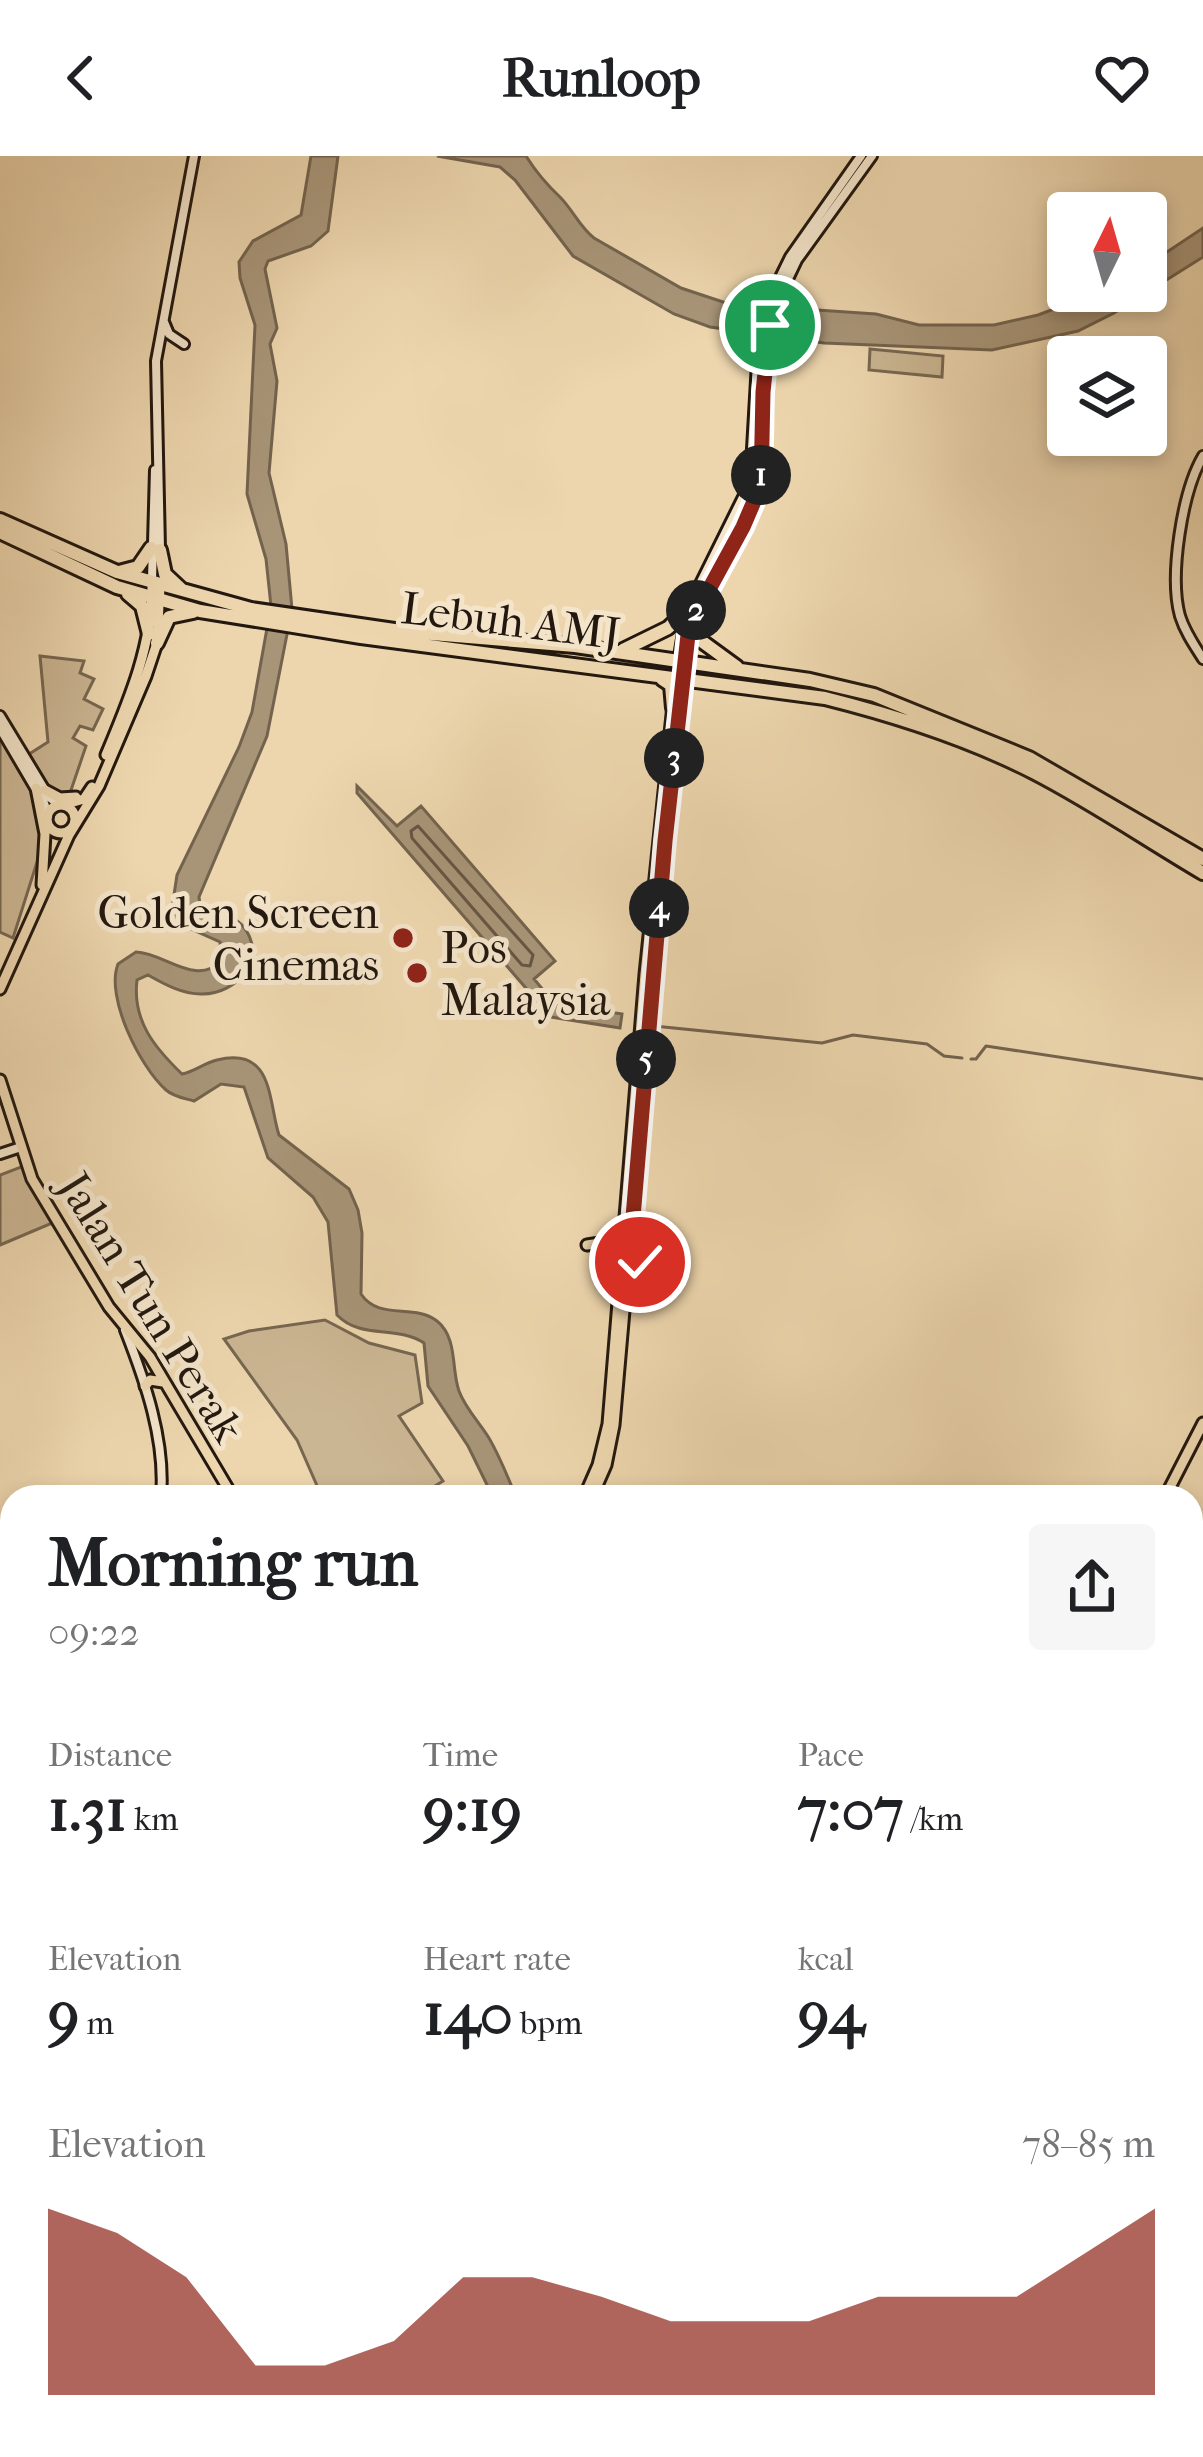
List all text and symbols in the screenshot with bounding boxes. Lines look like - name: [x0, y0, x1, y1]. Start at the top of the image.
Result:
- icon: back: [48, 45, 114, 111]
- icon: heart: [1089, 45, 1155, 111]
- text: Runloop: [502, 47, 701, 110]
- north arrow: [1047, 192, 1167, 312]
- map controls: [1047, 192, 1167, 456]
- pin: [719, 274, 821, 376]
- icon: arrive: [737, 292, 803, 358]
- button: layers: [1047, 336, 1167, 456]
- pin: 1: [731, 445, 791, 505]
- text: 1: [755, 455, 767, 494]
- pin: 2: [666, 580, 726, 640]
- street label: Lebuh AMJ: [398, 582, 623, 661]
- text: 2: [688, 590, 704, 629]
- pin: 3: [644, 728, 704, 788]
- text: 3: [667, 738, 681, 777]
- pin: 4: [629, 878, 689, 938]
- place label: Golden Screen Cinemas: [97, 887, 379, 992]
- text: 4: [649, 888, 669, 927]
- place label: Pos Malaysia: [441, 922, 611, 1027]
- marker: Golden Screen Cinemas: [390, 925, 416, 951]
- marker: Pos Malaysia: [404, 960, 430, 986]
- pin: 5: [616, 1029, 676, 1089]
- text: 5: [639, 1039, 653, 1078]
- street label: Jalan Tun Perak: [45, 1161, 255, 1453]
- pin: [589, 1211, 691, 1313]
- icon: check: [607, 1229, 673, 1295]
- button: share: [1029, 1524, 1155, 1650]
- text: Morning run: [48, 1525, 418, 1602]
- text: 09:22: [48, 1609, 140, 1655]
- text: Distance: [48, 1736, 172, 1775]
- text: Time: [423, 1736, 498, 1775]
- text: Pace: [798, 1736, 864, 1775]
- text: 1.31: [48, 1775, 127, 1846]
- text: 9:19: [423, 1775, 522, 1846]
- text: 7:07: [798, 1775, 904, 1846]
- text: km: [127, 1800, 179, 1839]
- text: /km: [904, 1800, 963, 1839]
- text: Elevation: [48, 1940, 181, 1979]
- text: Heart rate: [423, 1940, 571, 1979]
- text: kcal: [798, 1940, 854, 1979]
- text: 9: [48, 1979, 79, 2050]
- text: 140: [423, 1979, 513, 2050]
- text: 94: [798, 1979, 864, 2050]
- text: m: [79, 2004, 114, 2043]
- text: bpm: [513, 2004, 583, 2043]
- text: Elevation: [48, 2121, 206, 2167]
- text: 78–85 m: [1022, 2121, 1155, 2167]

